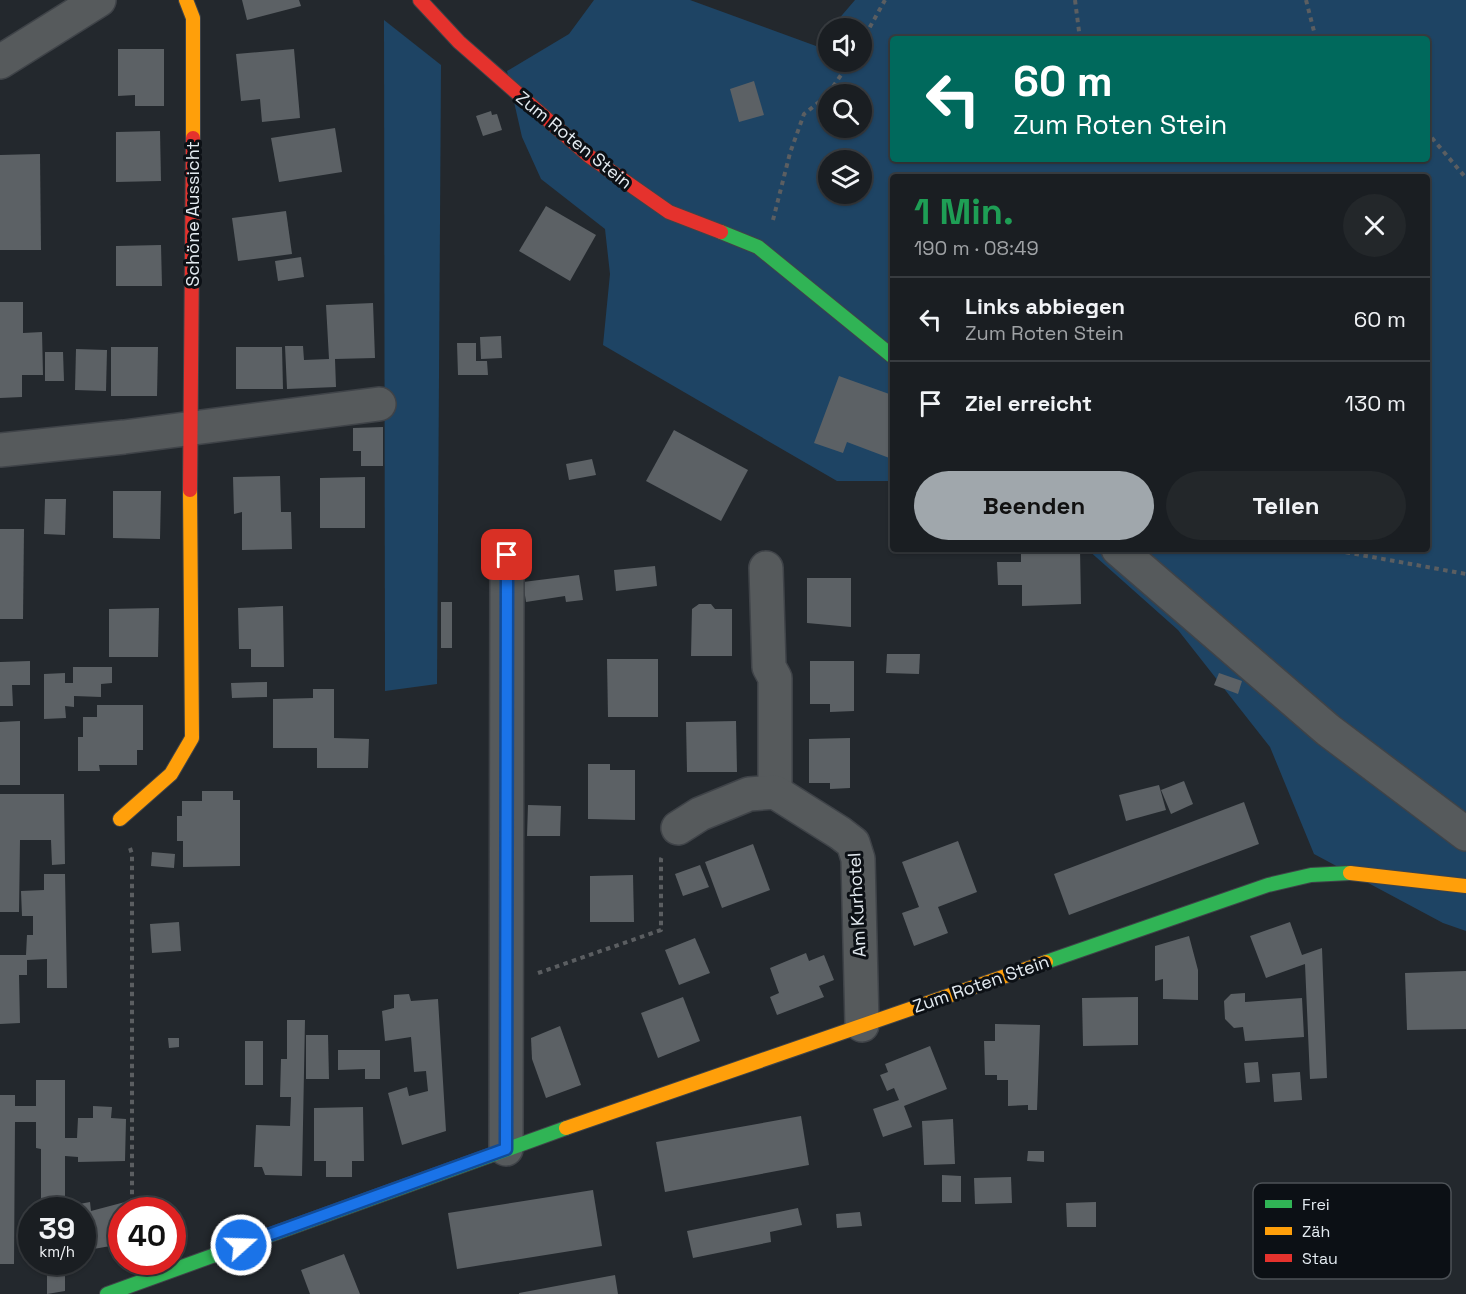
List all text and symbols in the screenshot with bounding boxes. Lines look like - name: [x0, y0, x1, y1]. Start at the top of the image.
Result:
- map controls: [818, 18, 872, 204]
- button: sound: [818, 18, 872, 72]
- text: 60 m: [1013, 55, 1113, 108]
- icon: left: [914, 60, 992, 138]
- button: search: [818, 84, 872, 138]
- street label: Zum Roten Stein: [512, 86, 637, 194]
- text: Zum Roten Stein: [1013, 107, 1227, 142]
- street label: Schöne Aussicht: [181, 141, 204, 287]
- button: layers: [818, 150, 872, 204]
- text: 1 Min.: [914, 189, 1014, 235]
- button: close: [1343, 194, 1406, 257]
- text: 190 m · 08:49: [914, 235, 1039, 261]
- text: Links abbiegen: [965, 292, 1125, 320]
- icon: left: [914, 303, 947, 336]
- text: 60 m: [1354, 305, 1406, 333]
- text: Zum Roten Stein: [965, 320, 1124, 346]
- icon: arrive: [914, 387, 947, 420]
- text: Ziel erreicht: [965, 389, 1092, 417]
- text: 130 m: [1345, 389, 1406, 417]
- button: Beenden: [914, 471, 1154, 540]
- button: Teilen: [1166, 471, 1406, 540]
- pin: [481, 529, 532, 580]
- icon: arrive: [490, 538, 523, 571]
- street label: Am Kurhotel: [842, 852, 871, 958]
- street label: Zum Roten Stein: [910, 949, 1052, 1018]
- legend: [1253, 1183, 1451, 1279]
- text: Frei: [1302, 1194, 1330, 1215]
- speed limit sign: 40: [108, 1197, 186, 1275]
- text: 39: [39, 1209, 75, 1248]
- position arrow: [209, 1213, 273, 1277]
- text: Zäh: [1302, 1221, 1330, 1242]
- text: km/h: [39, 1242, 75, 1261]
- text: Stau: [1302, 1248, 1338, 1269]

